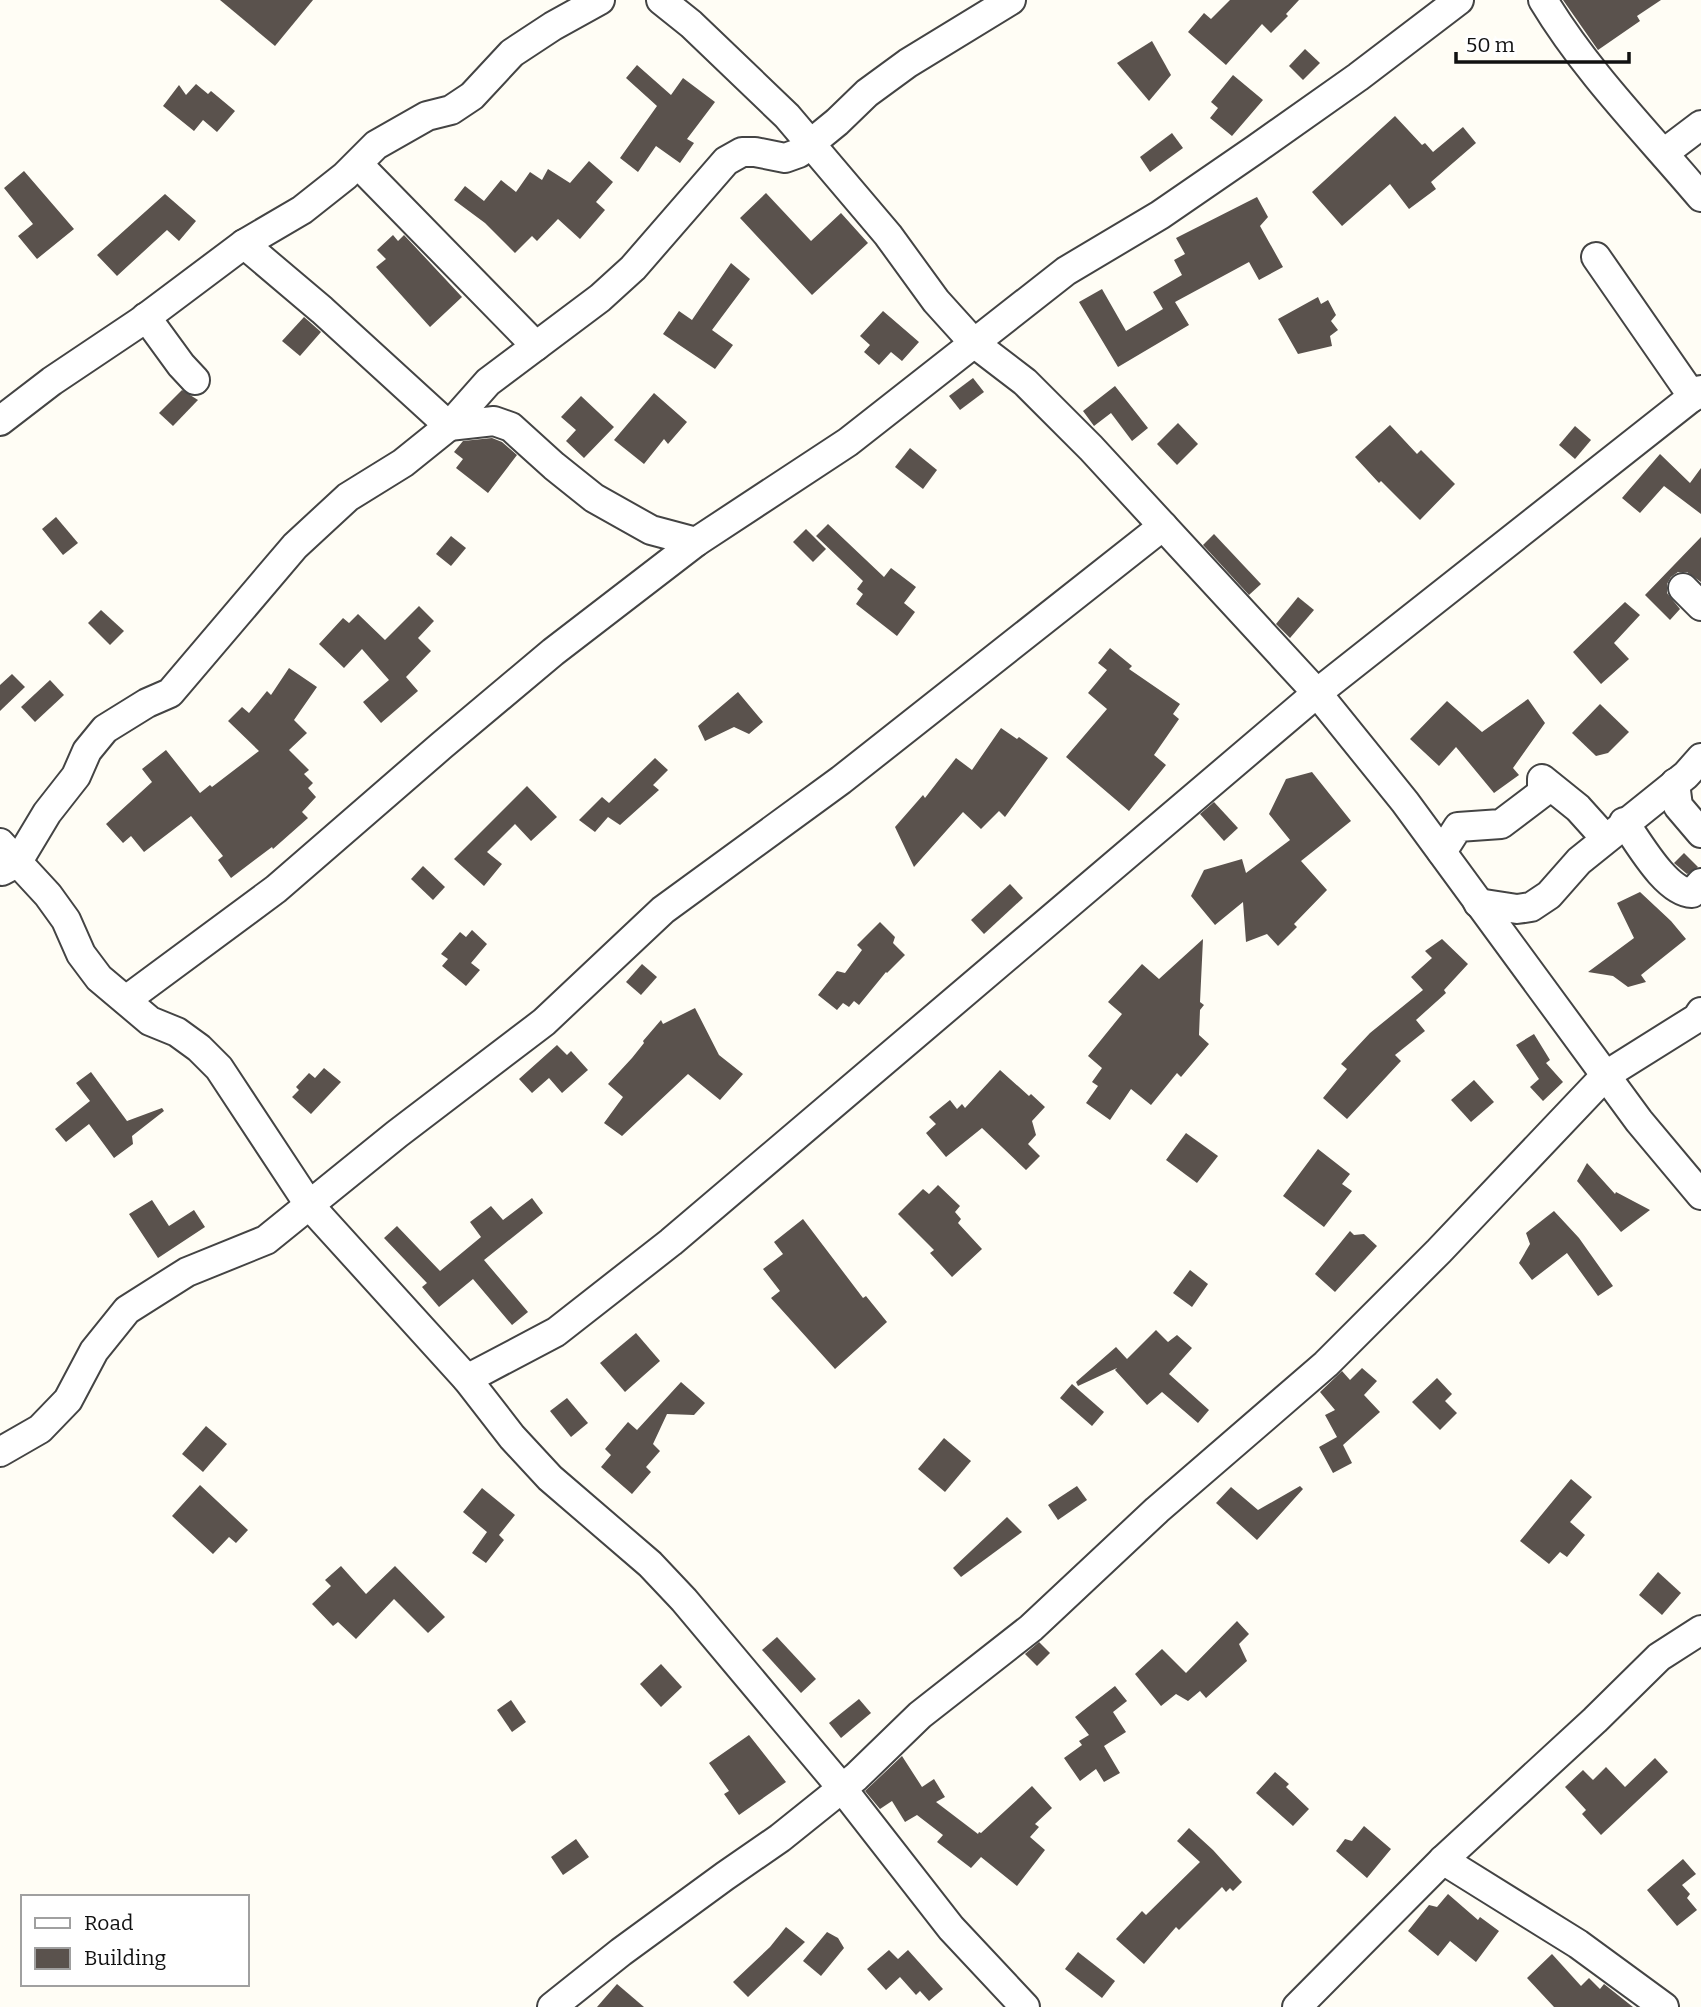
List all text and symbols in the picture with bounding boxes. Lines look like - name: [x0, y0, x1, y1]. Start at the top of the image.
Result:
- scale bar: [1456, 21, 1629, 65]
- text: 50 m: [1466, 32, 1515, 58]
- legend: [21, 1895, 248, 1986]
- text: Road: [84, 1910, 133, 1936]
- text: Building: [84, 1945, 167, 1971]

